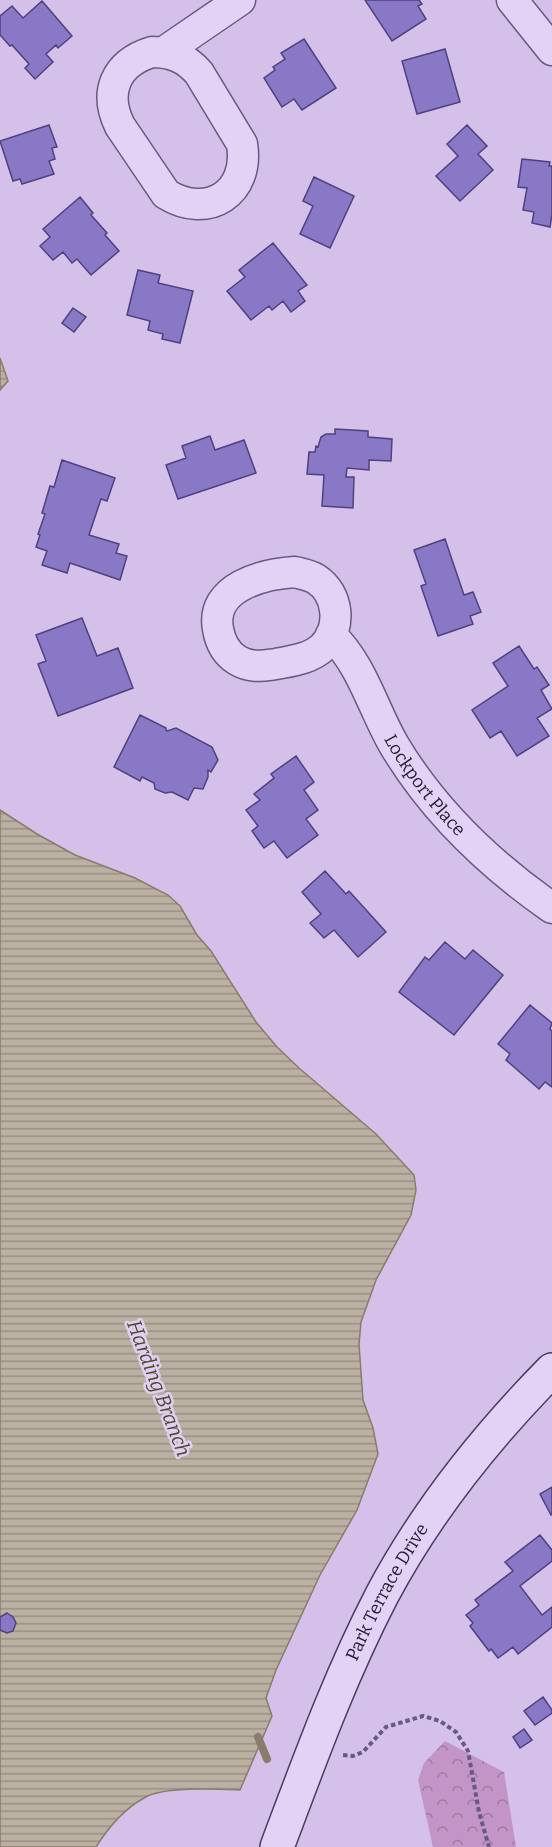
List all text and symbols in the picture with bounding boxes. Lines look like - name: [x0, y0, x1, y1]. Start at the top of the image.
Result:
- street label: Lockport Place: [379, 731, 470, 841]
- water label: Harding Branch: [122, 1316, 196, 1460]
- street label: Park Terrace Drive: [341, 1519, 433, 1664]

